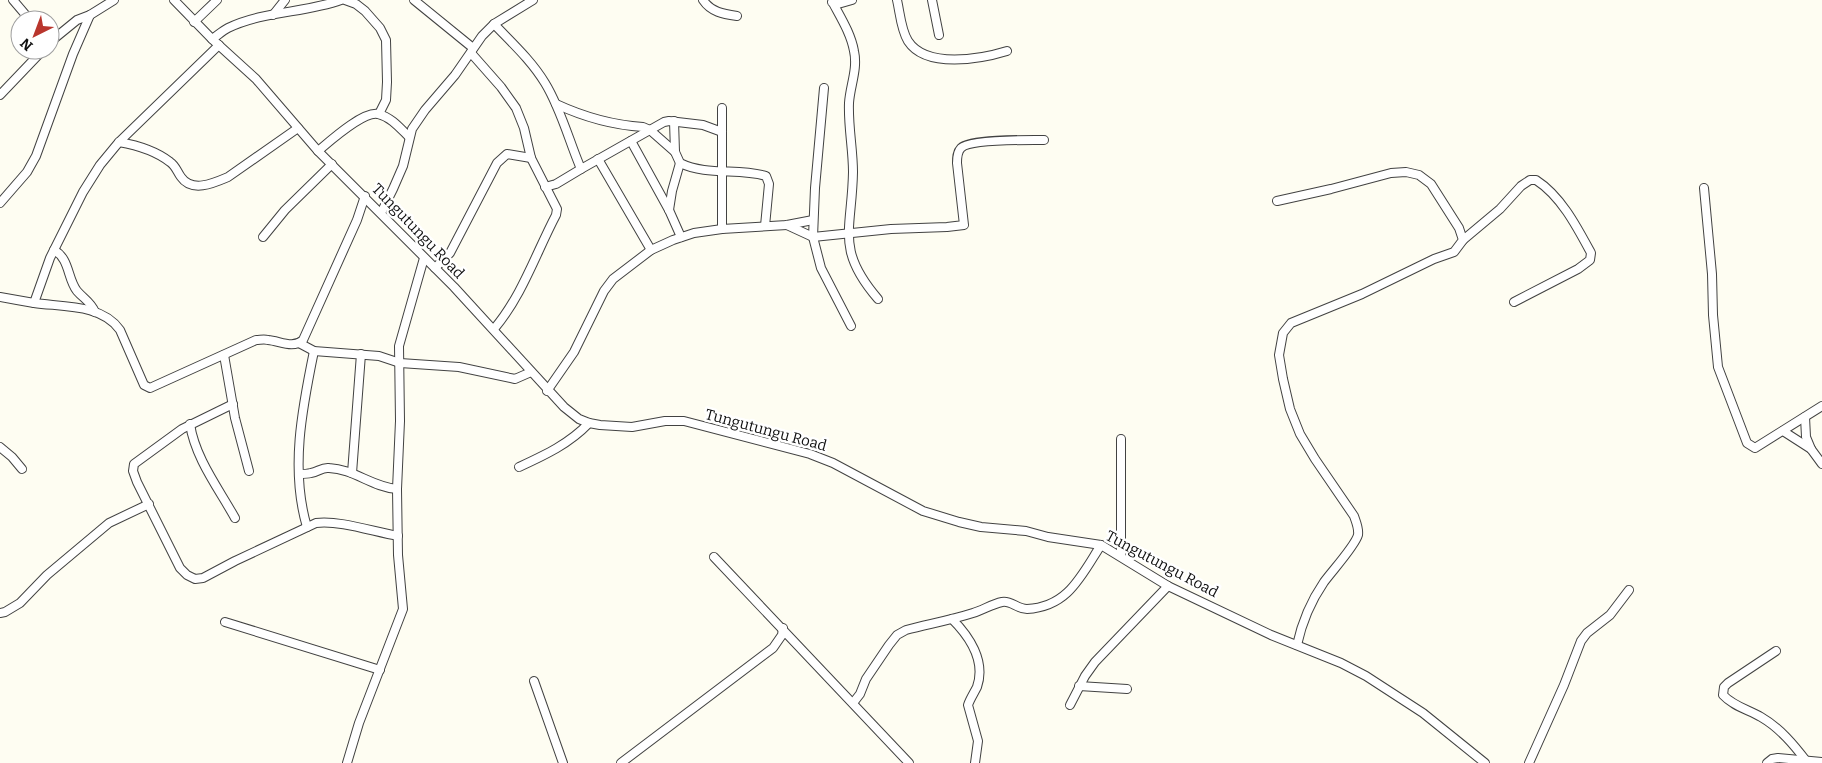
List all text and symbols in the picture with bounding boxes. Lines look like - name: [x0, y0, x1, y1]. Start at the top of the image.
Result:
- north arrow: [10, 10, 60, 60]
- text: N: [17, 34, 36, 54]
- street label: Tungutungu Road: [368, 180, 468, 282]
- street label: Tungutungu Road: [703, 405, 829, 455]
- street label: Tungutungu Road: [1103, 527, 1222, 601]

